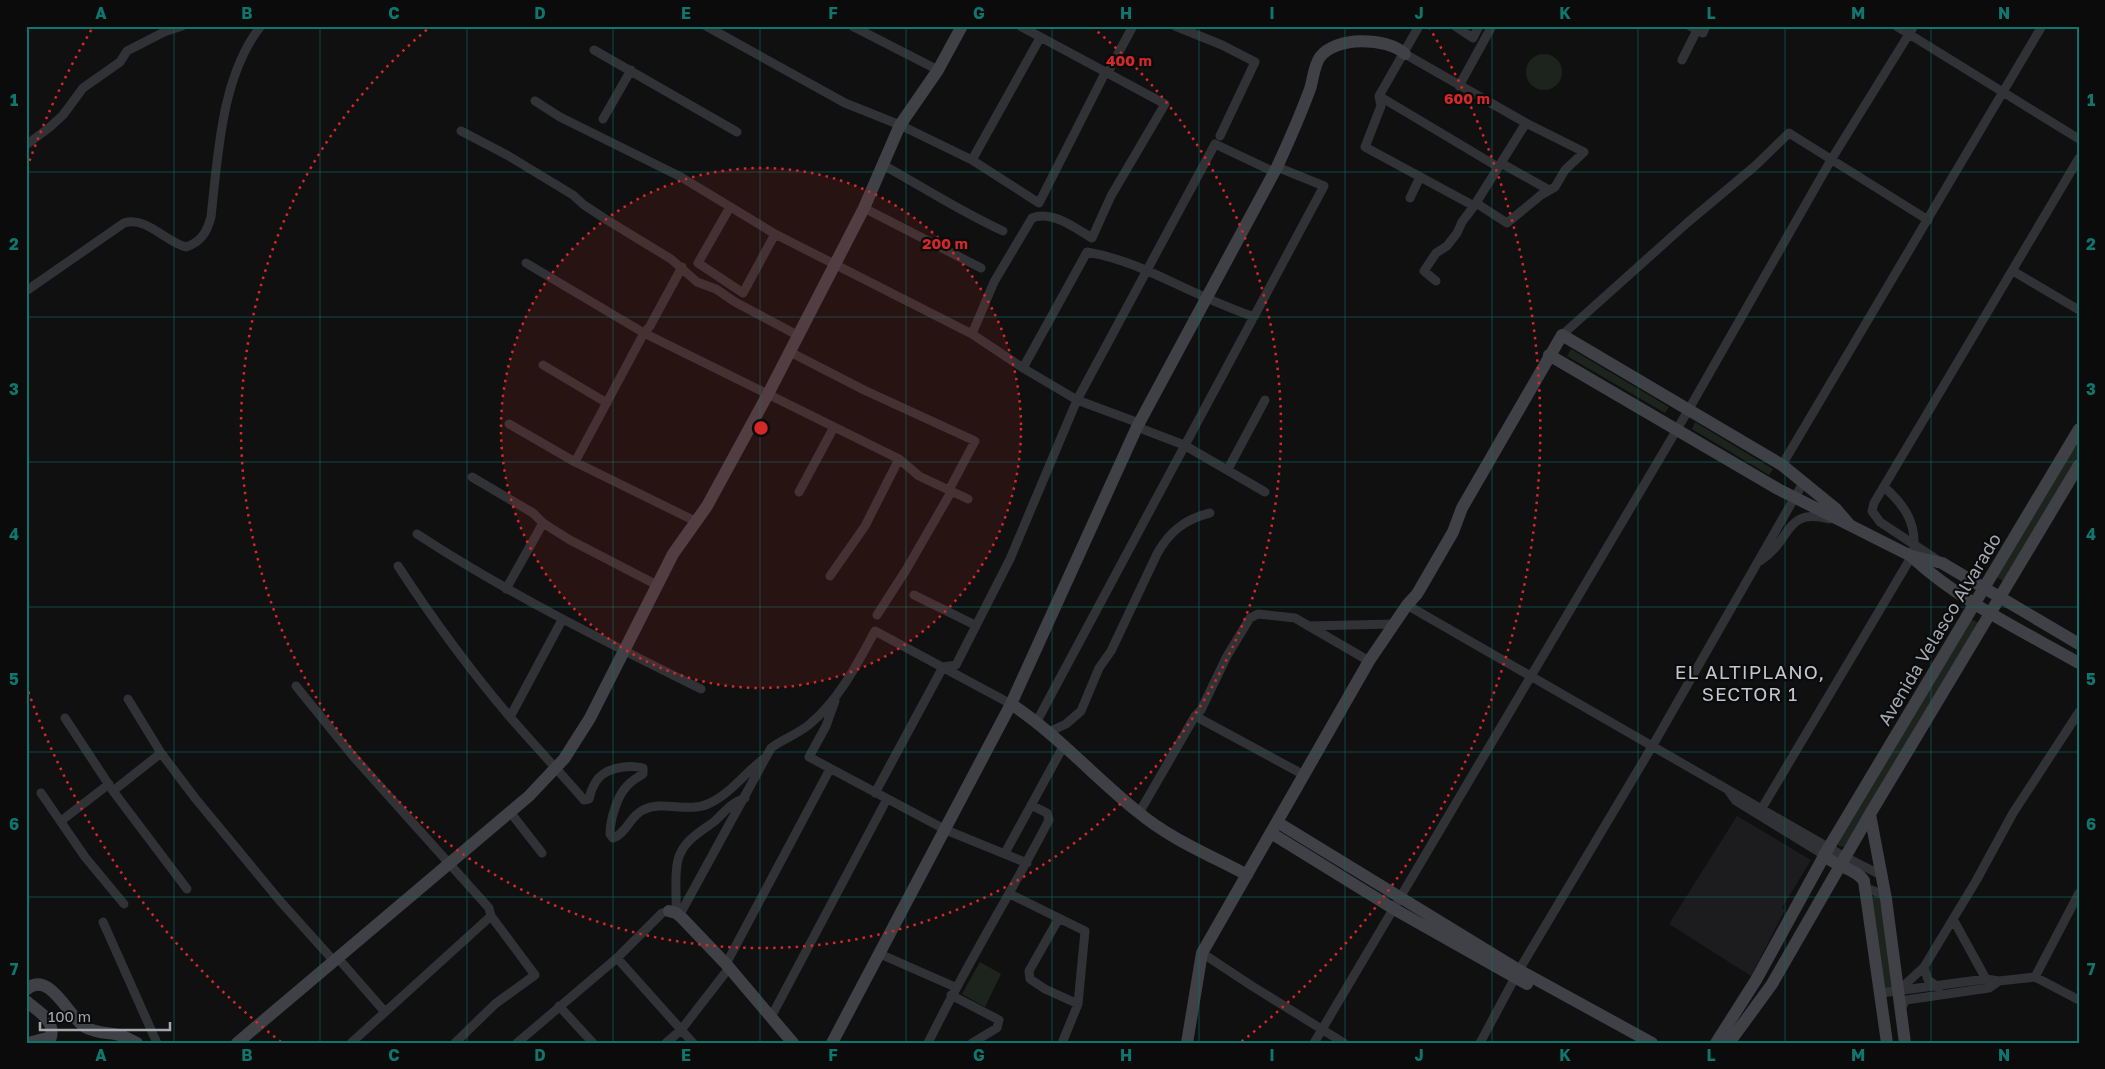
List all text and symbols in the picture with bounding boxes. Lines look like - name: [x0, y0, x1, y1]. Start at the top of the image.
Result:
- text: A: [95, 3, 107, 23]
- text: B: [241, 3, 253, 23]
- text: C: [388, 3, 400, 23]
- text: D: [534, 3, 546, 23]
- text: E: [681, 3, 691, 23]
- text: F: [828, 3, 838, 23]
- text: G: [973, 3, 985, 23]
- text: H: [1120, 3, 1132, 23]
- text: I: [1269, 3, 1275, 23]
- text: J: [1414, 3, 1424, 23]
- text: K: [1559, 3, 1571, 23]
- text: L: [1706, 3, 1716, 23]
- text: M: [1851, 3, 1865, 23]
- text: N: [1998, 3, 2010, 23]
- text: 400 m: [1106, 51, 1152, 69]
- text: 600 m: [1444, 89, 1490, 107]
- text: 1: [10, 90, 18, 110]
- text: 1: [2087, 90, 2095, 110]
- text: 2: [9, 234, 19, 254]
- text: 200 m: [922, 234, 968, 252]
- text: 2: [2086, 234, 2096, 254]
- text: 3: [9, 379, 19, 399]
- text: 3: [2086, 379, 2096, 399]
- centre of rings: [752, 419, 770, 437]
- text: 4: [9, 524, 19, 544]
- text: 4: [2086, 524, 2096, 544]
- street label: Avenida Velasco Alvarado: [1873, 529, 2005, 729]
- district label: EL ALTIPLANO, SECTOR 1: [1675, 660, 1825, 705]
- text: 5: [9, 669, 19, 689]
- text: 5: [2086, 669, 2096, 689]
- text: 6: [9, 814, 19, 834]
- text: 6: [2086, 814, 2096, 834]
- text: 7: [10, 959, 19, 979]
- text: 7: [2087, 959, 2096, 979]
- scale bar: [40, 999, 170, 1031]
- text: 100 m: [48, 1007, 91, 1025]
- text: A: [95, 1045, 107, 1065]
- text: B: [241, 1045, 253, 1065]
- text: C: [388, 1045, 400, 1065]
- text: D: [534, 1045, 546, 1065]
- text: E: [681, 1045, 691, 1065]
- text: F: [828, 1045, 838, 1065]
- text: G: [973, 1045, 985, 1065]
- text: H: [1120, 1045, 1132, 1065]
- text: I: [1269, 1045, 1275, 1065]
- text: J: [1414, 1045, 1424, 1065]
- text: K: [1559, 1045, 1571, 1065]
- text: L: [1706, 1045, 1716, 1065]
- text: M: [1851, 1045, 1865, 1065]
- text: N: [1998, 1045, 2010, 1065]

